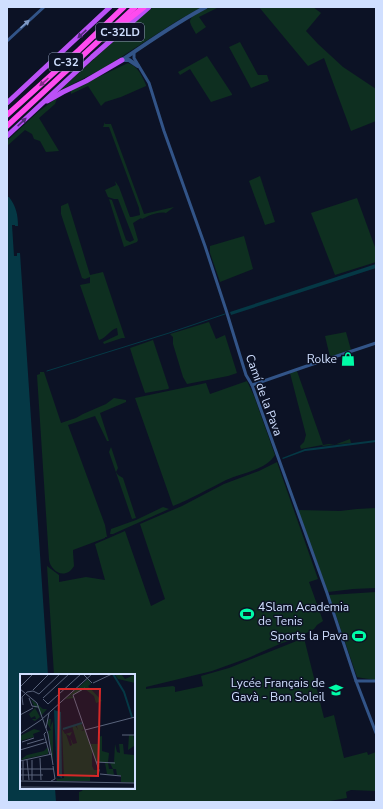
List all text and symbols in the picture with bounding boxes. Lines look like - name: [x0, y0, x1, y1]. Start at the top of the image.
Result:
- one-way arrow: [21, 20, 30, 29]
- road number: C-32LD: [96, 23, 144, 41]
- one-way arrow: [76, 29, 87, 38]
- road number: C-32: [49, 53, 83, 71]
- one-way arrow: [39, 77, 49, 86]
- one-way arrow: [17, 117, 28, 126]
- place label: Rolke: [307, 351, 337, 367]
- shop icon: Rolke: [340, 351, 356, 367]
- street label: Camí de la Pava: [242, 352, 286, 438]
- place label: 4Slam Academia de Tenis: [258, 599, 349, 629]
- sports icon: 4Slam Academia de Tenis: [239, 606, 255, 622]
- place label: Sports la Pava: [270, 628, 348, 644]
- sports icon: Sports la Pava: [351, 628, 367, 644]
- inset map: [20, 674, 135, 789]
- place label: Lycée Français de Gavà - Bon Soleil: [231, 675, 325, 705]
- school or university icon: Lycée Français de Gavà - Bon Soleil: [328, 682, 344, 698]

